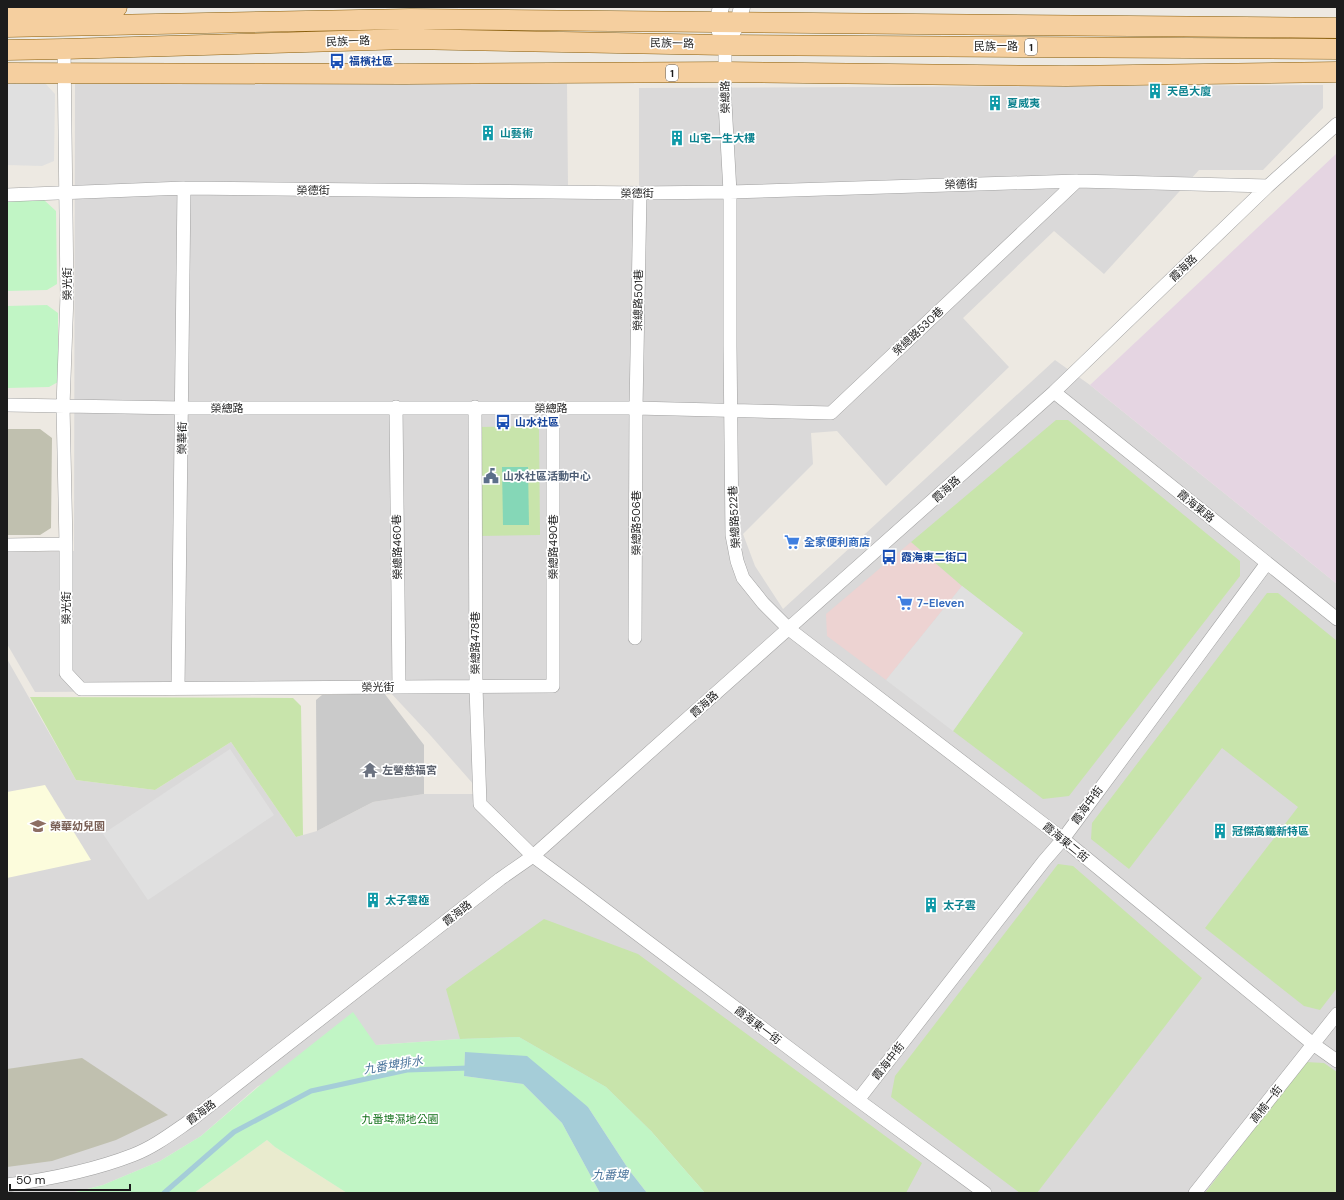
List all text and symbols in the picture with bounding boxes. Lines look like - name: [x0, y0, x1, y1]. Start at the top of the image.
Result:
- street label: 民族一路: [326, 33, 370, 49]
- street label: 民族一路: [650, 36, 694, 50]
- street label: 民族一路: [974, 39, 1018, 53]
- road number: 1: [1025, 39, 1037, 55]
- bus stop icon: 福檳社區: [328, 52, 346, 70]
- place label: 福檳社區: [349, 54, 393, 68]
- road number: 1: [666, 65, 678, 81]
- street label: 榮總路: [718, 80, 732, 114]
- building icon: 天邑大廈: [1146, 82, 1164, 100]
- place label: 天邑大廈: [1167, 84, 1211, 98]
- building icon: 夏威夷: [986, 94, 1004, 112]
- place label: 夏威夷: [1007, 96, 1040, 110]
- building icon: 山藝術: [479, 124, 497, 142]
- place label: 山藝術: [500, 126, 533, 140]
- building icon: 山宅一生大樓: [668, 129, 686, 147]
- place label: 山宅一生大樓: [689, 131, 755, 145]
- street label: 榮德街: [944, 176, 978, 192]
- street label: 榮德街: [297, 183, 330, 197]
- street label: 榮德街: [621, 186, 654, 200]
- street label: 霞海路: [1166, 252, 1200, 284]
- street label: 榮光街: [60, 268, 74, 301]
- street label: 榮總路501巷: [630, 269, 646, 331]
- street label: 榮總路530巷: [890, 304, 946, 358]
- street label: 榮總路: [211, 401, 244, 415]
- street label: 榮總路: [535, 401, 568, 415]
- bus stop icon: 山水社區: [494, 413, 512, 431]
- place label: 山水社區: [515, 415, 559, 429]
- street label: 榮華街: [175, 421, 189, 455]
- public building icon: 山水社區活動中心: [482, 467, 500, 485]
- place label: 山水社區活動中心: [503, 469, 591, 483]
- street label: 霞海路: [929, 473, 963, 505]
- street label: 榮總路522巷: [725, 485, 743, 549]
- street label: 霞海東路: [1174, 487, 1218, 525]
- street label: 榮總路506巷: [629, 490, 643, 556]
- street label: 榮總路460巷: [389, 514, 405, 580]
- street label: 榮總路490巷: [546, 514, 560, 580]
- supermarket icon: 全家便利商店: [783, 533, 801, 551]
- place label: 全家便利商店: [804, 535, 870, 549]
- bus stop icon: 霞海東二街口: [880, 548, 898, 566]
- place label: 霞海東二街口: [901, 550, 967, 564]
- street label: 榮光街: [59, 592, 73, 625]
- supermarket icon: 7-Eleven: [896, 594, 914, 612]
- place label: 7-Eleven: [917, 596, 964, 610]
- street label: 榮總路478巷: [468, 611, 482, 675]
- street label: 榮光街: [361, 680, 395, 694]
- street label: 霞海路: [687, 688, 721, 720]
- temple icon: 左營慈福宮: [361, 761, 379, 779]
- place label: 左營慈福宮: [382, 763, 437, 777]
- street label: 霞海中街: [1068, 783, 1106, 827]
- school or university icon: 榮華幼兒園: [29, 817, 47, 835]
- place label: 榮華幼兒園: [50, 819, 105, 833]
- street label: 霞海東二街: [1040, 819, 1092, 865]
- building icon: 冠傑高鐵新特區: [1211, 822, 1229, 840]
- place label: 冠傑高鐵新特區: [1232, 824, 1309, 838]
- building icon: 太子雲極: [364, 891, 382, 909]
- place label: 太子雲極: [385, 893, 429, 907]
- building icon: 太子雲: [922, 896, 940, 914]
- street label: 霞海路: [440, 897, 474, 929]
- place label: 太子雲: [943, 898, 976, 912]
- street label: 霞海東一街: [732, 1003, 784, 1047]
- street label: 霞海中街: [869, 1039, 907, 1083]
- water label: 九番埤排水: [362, 1052, 425, 1078]
- street label: 高楠一街: [1247, 1082, 1285, 1126]
- street label: 霞海路: [184, 1096, 218, 1128]
- park label: 九番埤濕地公園: [362, 1112, 439, 1126]
- scale bar: [10, 1166, 130, 1192]
- water label: 九番埤: [592, 1167, 630, 1183]
- text: 50 m: [16, 1172, 45, 1188]

